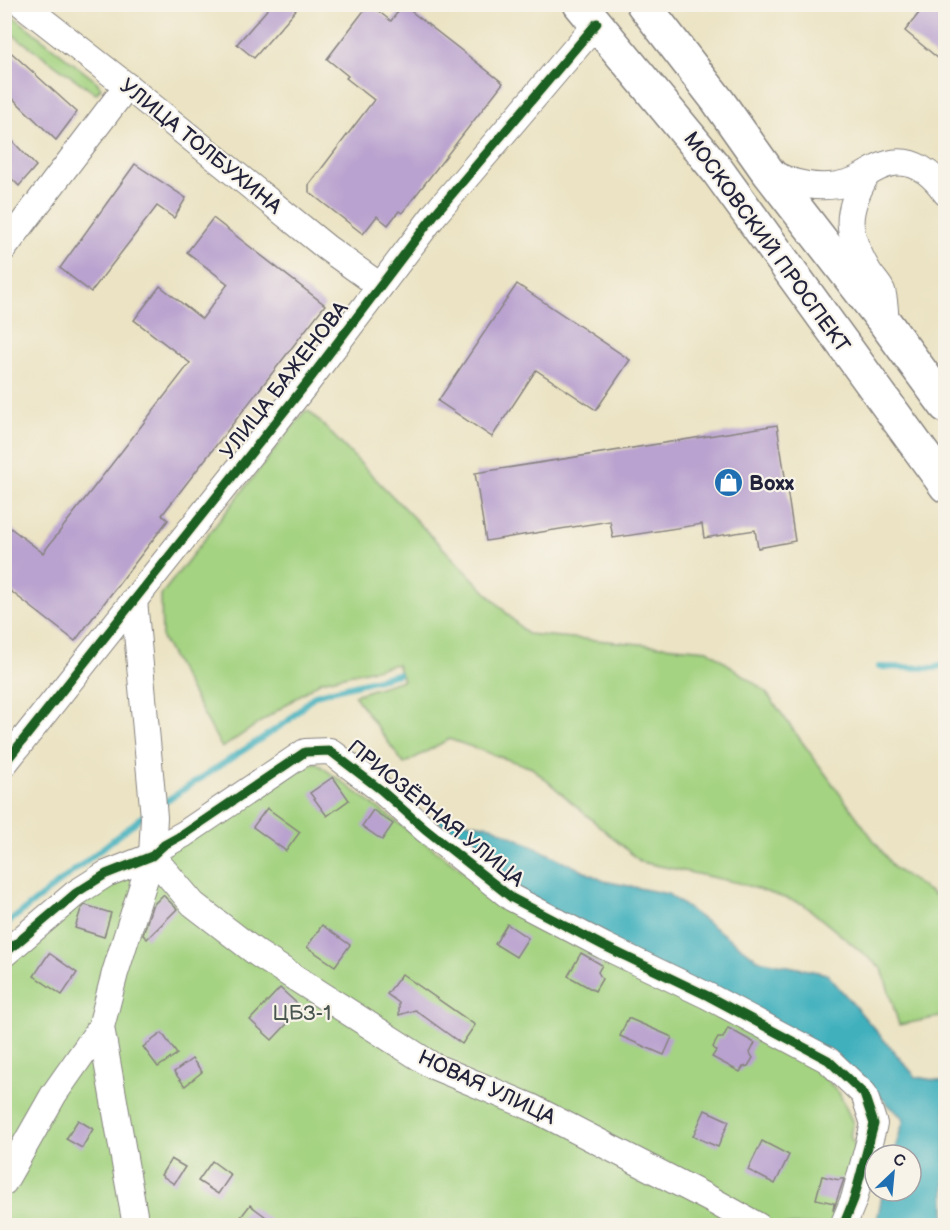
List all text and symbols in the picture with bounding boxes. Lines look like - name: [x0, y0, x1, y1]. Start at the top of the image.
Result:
- street label: УЛИЦА ТОЛБУХИНА: [115, 73, 287, 220]
- street label: МОСКОВСКИЙ ПРОСПЕКТ: [678, 127, 855, 358]
- street label: УЛИЦА БАЖЕНОВА: [215, 296, 354, 464]
- shop icon: Boxx: [712, 467, 744, 499]
- place label: Boxx: [749, 471, 795, 496]
- street label: ПРИОЗЁРНАЯ УЛИЦА: [343, 735, 529, 892]
- park label: ЦБЗ-1: [273, 1001, 331, 1026]
- street label: НОВАЯ УЛИЦА: [414, 1045, 560, 1130]
- north arrow: [863, 1143, 923, 1203]
- text: С: [890, 1150, 908, 1172]

